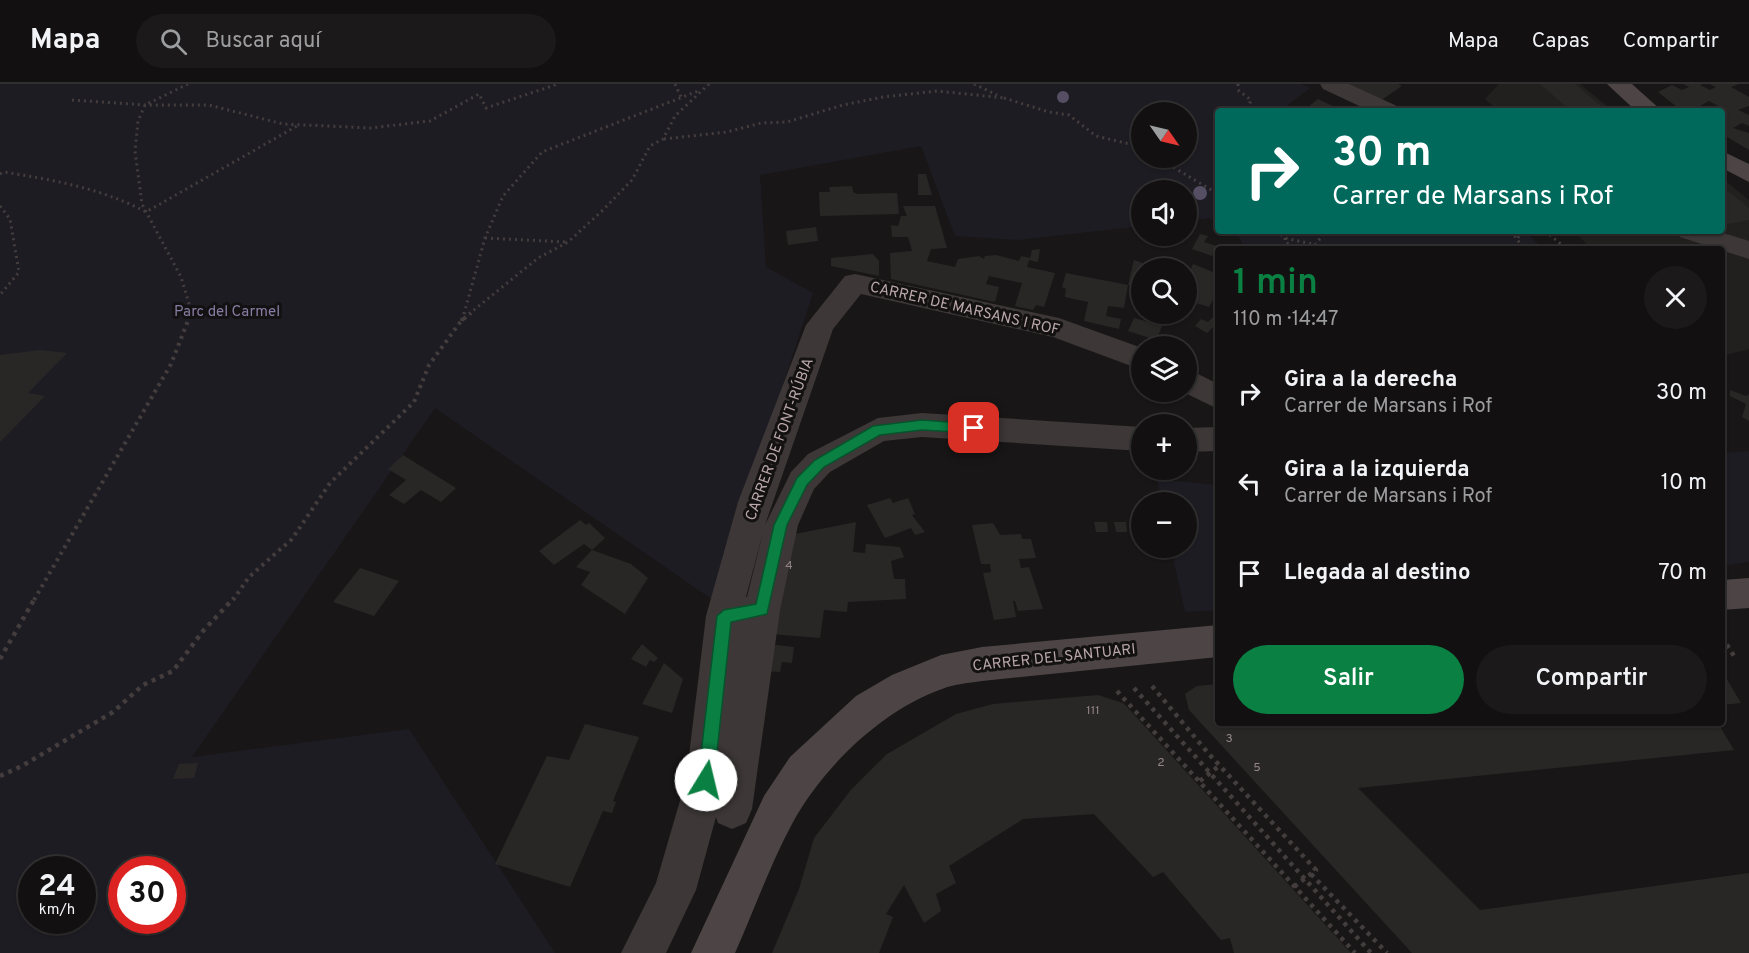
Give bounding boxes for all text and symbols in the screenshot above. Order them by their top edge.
search box [136,14,556,68]
text: Mapa [30,23,100,59]
icon: search [157,25,190,58]
text: Buscar aquí [205,28,321,55]
text: Mapa [1448,28,1499,55]
text: Capas [1532,28,1590,55]
text: Compartir [1623,28,1719,55]
north arrow [1131,102,1197,168]
map controls [1131,102,1197,558]
text: 30 m [1332,128,1431,181]
icon: right [1233,132,1311,210]
button: sound [1131,180,1197,246]
text: Carrer de Marsans i Rof [1332,180,1613,214]
button: search [1131,258,1197,324]
text: 1 min [1233,261,1318,307]
button: close [1644,266,1707,329]
street label: CARRER DE MARSANS I ROF [868,278,1061,341]
park label: Parc del Carmel [174,303,280,322]
text: 110 m · 14:47 [1233,307,1338,333]
button: layers [1131,336,1197,402]
street label: CARRER DE FONT-RÚBIA [740,355,819,524]
text: Gira a la derecha [1284,367,1457,394]
icon: right [1233,377,1266,410]
text: 30 m [1656,380,1707,407]
text: Carrer de Marsans i Rof [1284,394,1492,420]
pin [948,402,999,453]
icon: arrive [957,411,990,444]
button: + [1131,414,1197,480]
text: Gira a la izquierda [1284,457,1470,484]
icon: left [1233,467,1266,500]
text: 10 m [1661,470,1707,497]
text: Carrer de Marsans i Rof [1284,484,1492,510]
button: − [1131,492,1197,558]
icon: arrive [1233,557,1266,590]
house number: 4 [785,558,793,574]
text: Llegada al destino [1284,560,1470,587]
text: 70 m [1658,560,1707,587]
street label: CARRER DEL SANTUARI [972,640,1137,677]
button: Salir [1233,645,1464,714]
button: Compartir [1476,645,1707,714]
house number: 111 [1086,703,1100,719]
house number: 3 [1225,731,1233,747]
position arrow [674,748,738,812]
house number: 2 [1157,755,1165,771]
house number: 5 [1253,760,1261,776]
speed limit sign: 30 [108,856,186,934]
text: 24 [38,869,76,906]
text: km/h [39,901,75,920]

